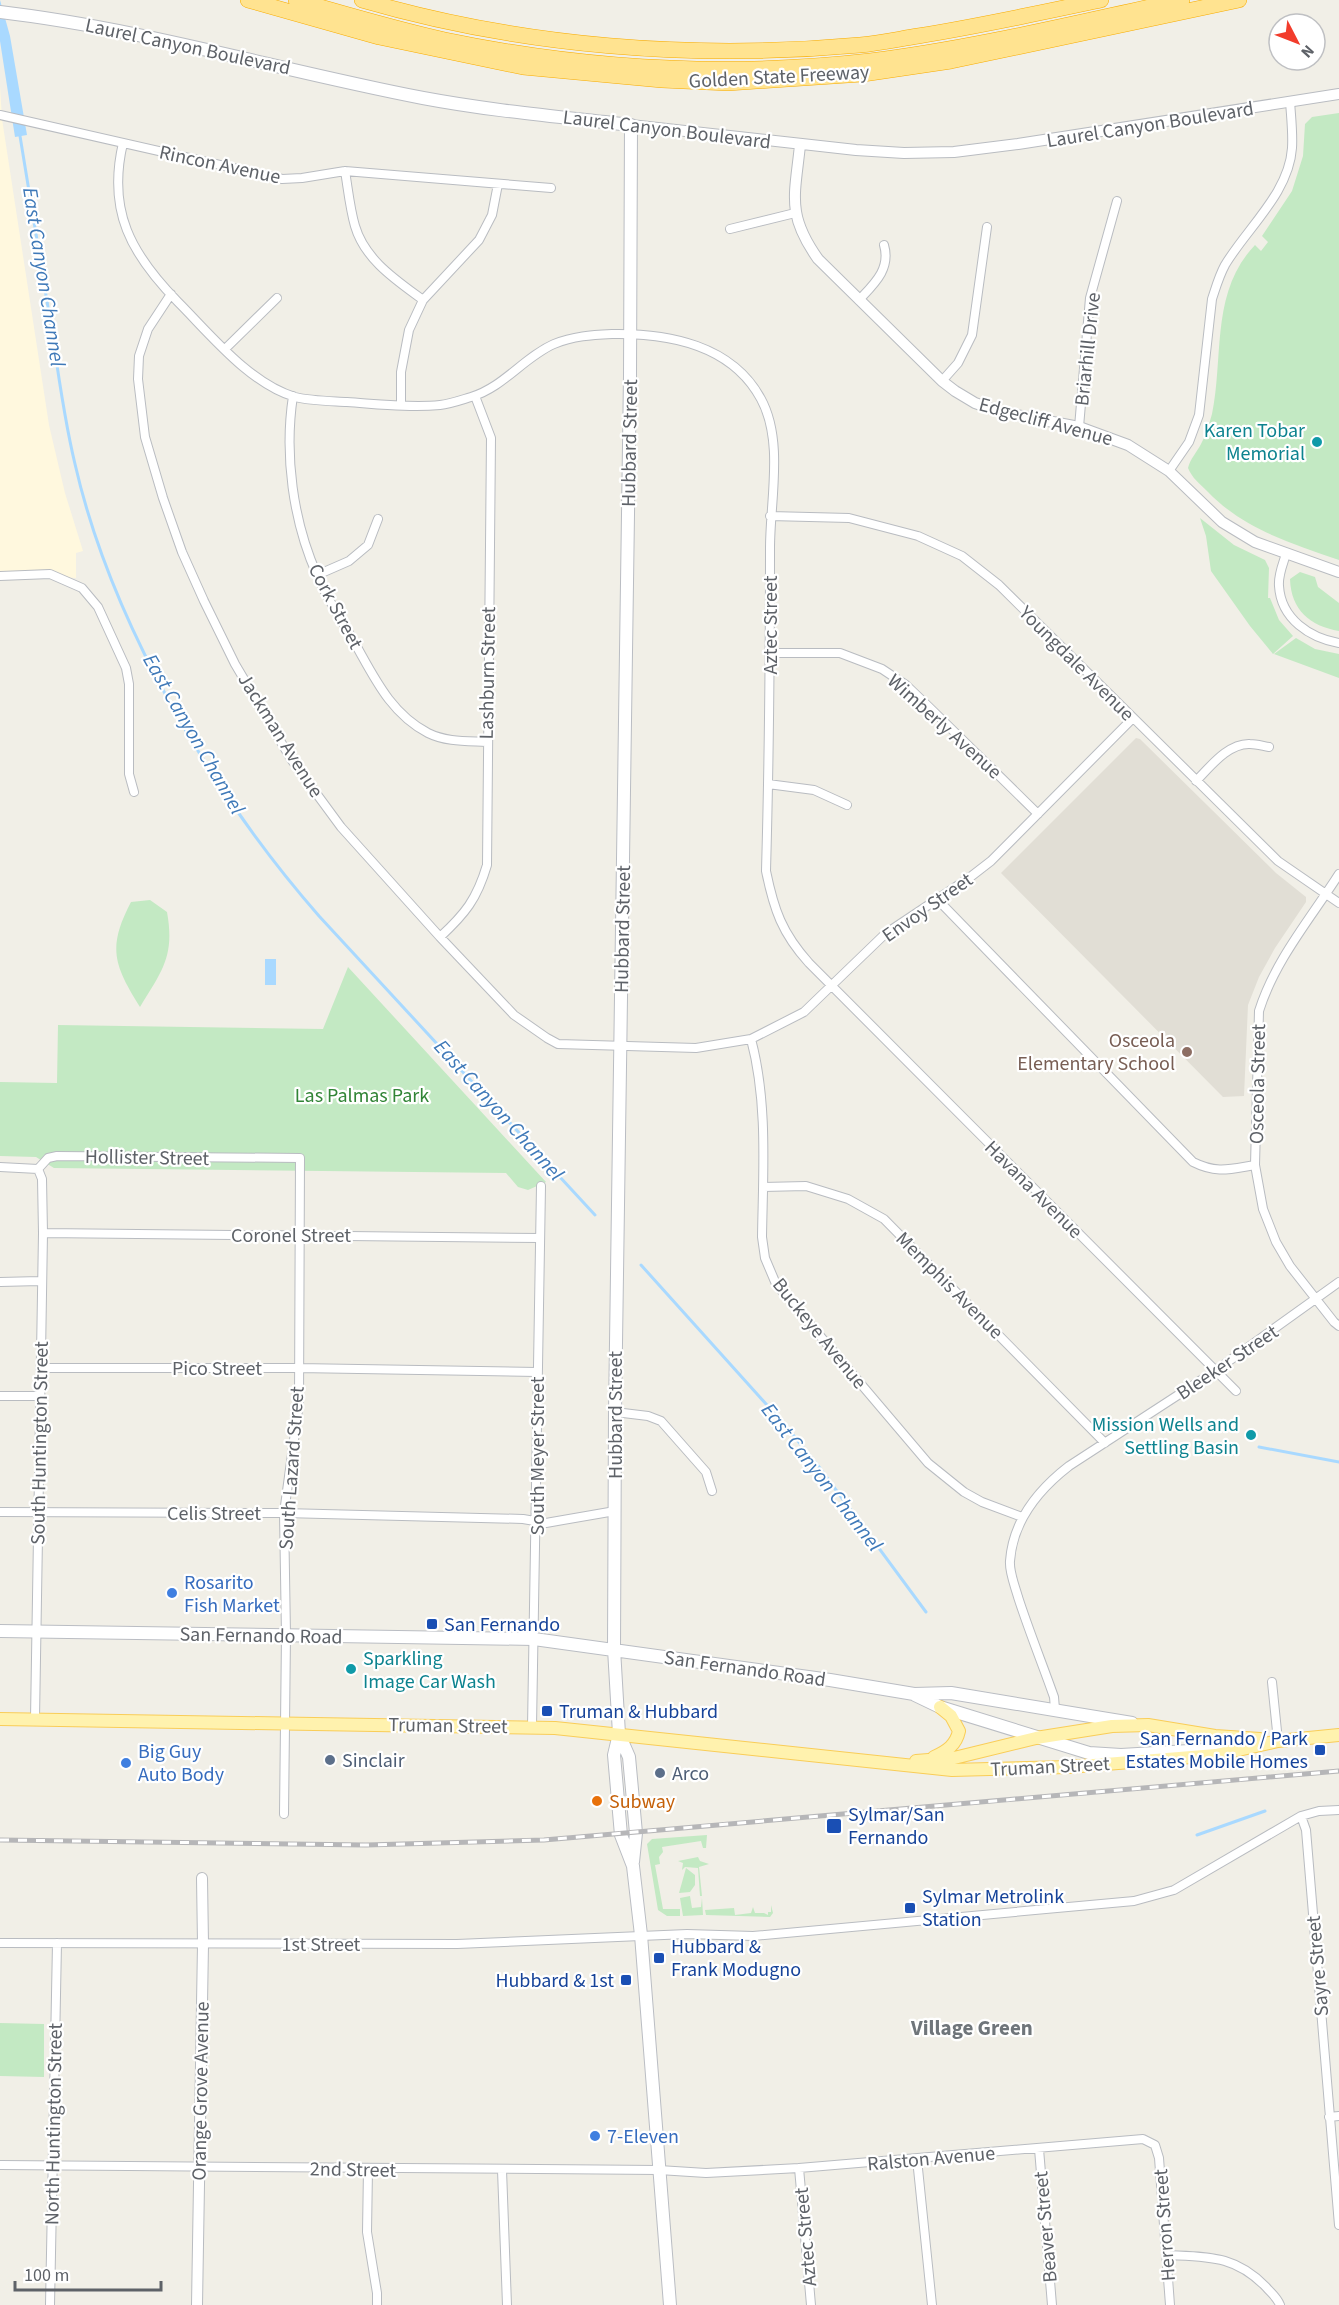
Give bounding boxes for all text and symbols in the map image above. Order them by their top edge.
street label: Laurel Canyon Boulevard [82,12,293,82]
north arrow [1267,12,1327,72]
text: N [1296,40,1319,63]
street label: Golden State Freeway [688,58,871,96]
street label: Laurel Canyon Boulevard [1045,95,1256,155]
street label: Laurel Canyon Boulevard [561,103,772,157]
street label: Rincon Avenue [157,138,283,192]
water label: East Canyon Channel [15,185,73,370]
street label: Briarhill Drive [1068,291,1108,407]
street label: Hubbard Street [615,379,645,507]
street label: Edgecliff Avenue [976,391,1116,453]
place label: Karen Tobar Memorial [1204,417,1305,468]
marker: Karen Tobar Memorial [1310,435,1324,449]
street label: Cork Street [301,559,369,654]
street label: Aztec Street [757,575,785,675]
street label: Youngdale Avenue [1012,599,1140,728]
street label: Lashburn Street [473,606,503,740]
water label: East Canyon Channel [136,648,253,821]
street label: Jackman Avenue [231,668,330,803]
street label: Wimberly Avenue [881,668,1008,786]
street label: Hubbard Street [608,865,638,993]
street label: Envoy Street [877,866,979,949]
street label: Osceola Street [1243,1023,1273,1144]
place label: Osceola Elementary School [1017,1027,1175,1078]
water label: East Canyon Channel [427,1033,571,1188]
marker: Osceola Elementary School [1180,1045,1194,1059]
park label: Las Palmas Park [295,1082,429,1110]
street label: Havana Avenue [978,1134,1089,1245]
street label: Hollister Street [85,1143,210,1173]
street label: Coronel Street [231,1222,351,1250]
street label: Memphis Avenue [889,1226,1009,1346]
street label: Buckeye Avenue [765,1272,873,1395]
street label: Bleeker Street [1171,1318,1284,1407]
street label: South Huntington Street [24,1341,56,1545]
street label: Hubbard Street [602,1351,630,1479]
street label: Pico Street [172,1355,262,1383]
street label: South Meyer Street [524,1376,552,1535]
street label: South Lazard Street [272,1385,312,1551]
water label: East Canyon Channel [754,1396,890,1558]
place label: Mission Wells and Settling Basin [1092,1411,1239,1462]
marker: Mission Wells and Settling Basin [1244,1428,1258,1442]
street label: Celis Street [167,1500,261,1528]
place label: Rosarito Fish Market [184,1569,280,1620]
marker: Rosarito Fish Market [165,1586,179,1600]
place label: San Fernando [444,1611,560,1639]
marker: San Fernando [425,1617,439,1631]
street label: San Fernando Road [179,1621,343,1651]
street label: San Fernando Road [662,1644,828,1694]
place label: Sparkling Image Car Wash [363,1645,496,1696]
marker: Sparkling Image Car Wash [344,1662,358,1676]
place label: Truman & Hubbard [559,1698,718,1726]
marker: Truman & Hubbard [540,1704,554,1718]
street label: Truman Street [388,1711,508,1741]
place label: San Fernando / Park Estates Mobile Homes [1125,1725,1308,1776]
place label: Big Guy Auto Body [138,1738,225,1789]
marker: San Fernando / Park Estates Mobile Homes [1313,1743,1327,1757]
place label: Sinclair [342,1747,405,1775]
street label: Truman Street [990,1750,1111,1784]
marker: Sinclair [323,1753,337,1767]
marker: Big Guy Auto Body [119,1756,133,1770]
place label: Arco [672,1760,709,1788]
marker: Arco [653,1766,667,1780]
place label: Subway [609,1788,676,1816]
marker: Subway [590,1794,604,1808]
place label: Sylmar/San Fernando [848,1801,945,1852]
marker: Sylmar/San Fernando [825,1817,843,1835]
place label: Sylmar Metrolink Station [922,1883,1064,1934]
marker: Sylmar Metrolink Station [903,1901,917,1915]
street label: Sayre Street [1300,1914,1336,2017]
street label: 1st Street [282,1931,361,1959]
place label: Hubbard & Frank Modugno [671,1933,801,1984]
marker: Hubbard & Frank Modugno [652,1951,666,1965]
place label: Hubbard & 1st [495,1967,614,1995]
marker: Hubbard & 1st [619,1973,633,1987]
street label: Orange Grove Avenue [185,2001,217,2181]
district label: Village Green [910,2013,1033,2043]
street label: North Huntington Street [38,2022,70,2225]
place label: 7-Eleven [607,2123,679,2151]
marker: 7-Eleven [588,2129,602,2143]
street label: Ralston Avenue [866,2139,996,2179]
street label: 2nd Street [310,2155,396,2185]
street label: Herron Street [1147,2168,1183,2282]
street label: Beaver Street [1027,2170,1065,2284]
street label: Aztec Street [788,2186,824,2287]
scale bar [15,2254,160,2292]
text: 100 m [24,2263,69,2288]

